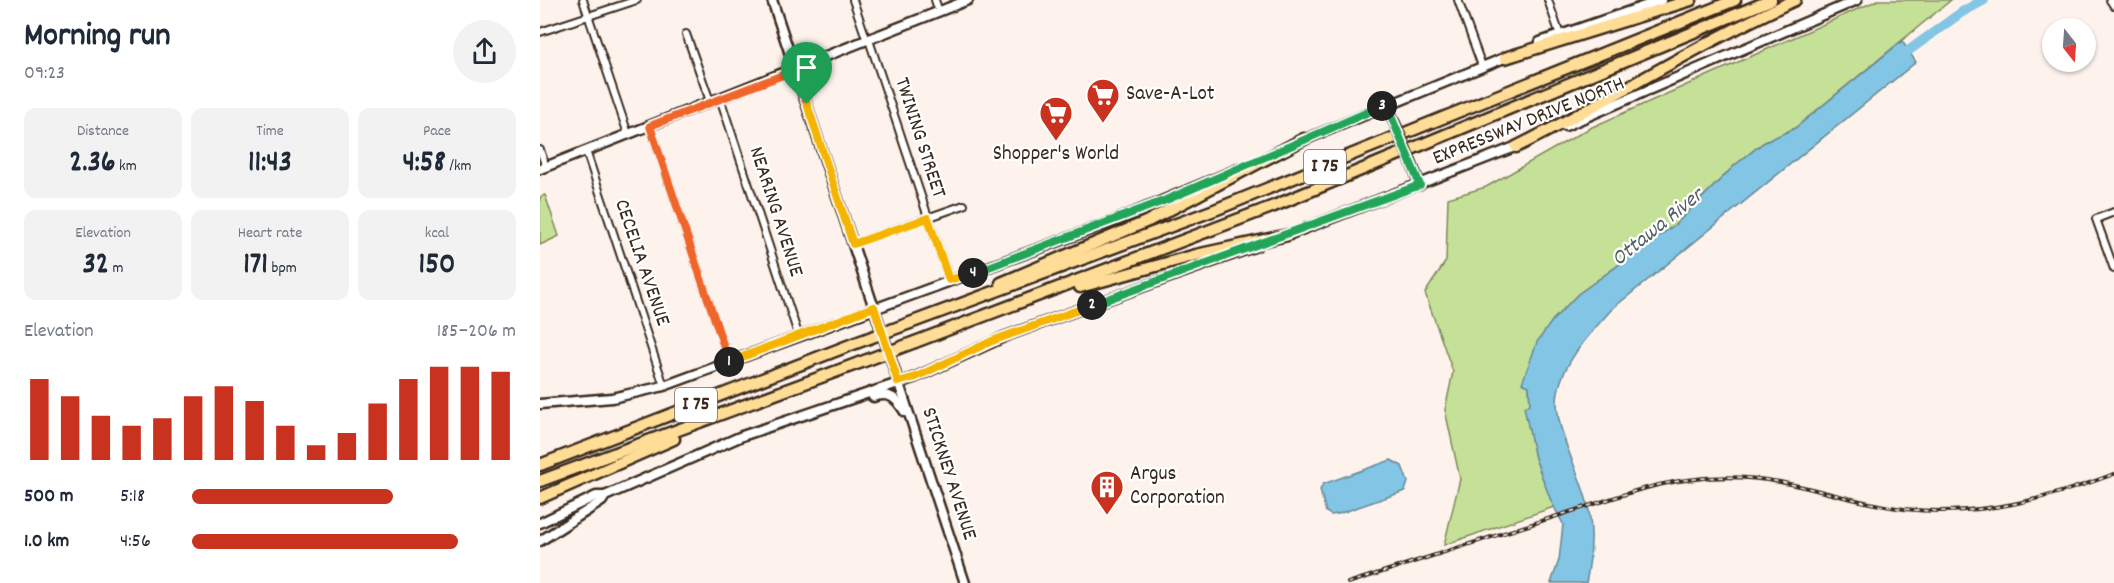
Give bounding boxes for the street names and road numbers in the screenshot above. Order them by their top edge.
street label: EXPRESSWAY DRIVE NORTH [1429,70,1629,174]
street label: TWINING STREET [885,74,953,203]
street label: NEARING AVENUE [740,143,810,281]
road number: I 75 [1304,150,1346,184]
street label: CECELIA AVENUE [605,196,677,331]
road number: I 75 [675,388,717,422]
street label: STICKNEY AVENUE [912,404,984,545]

